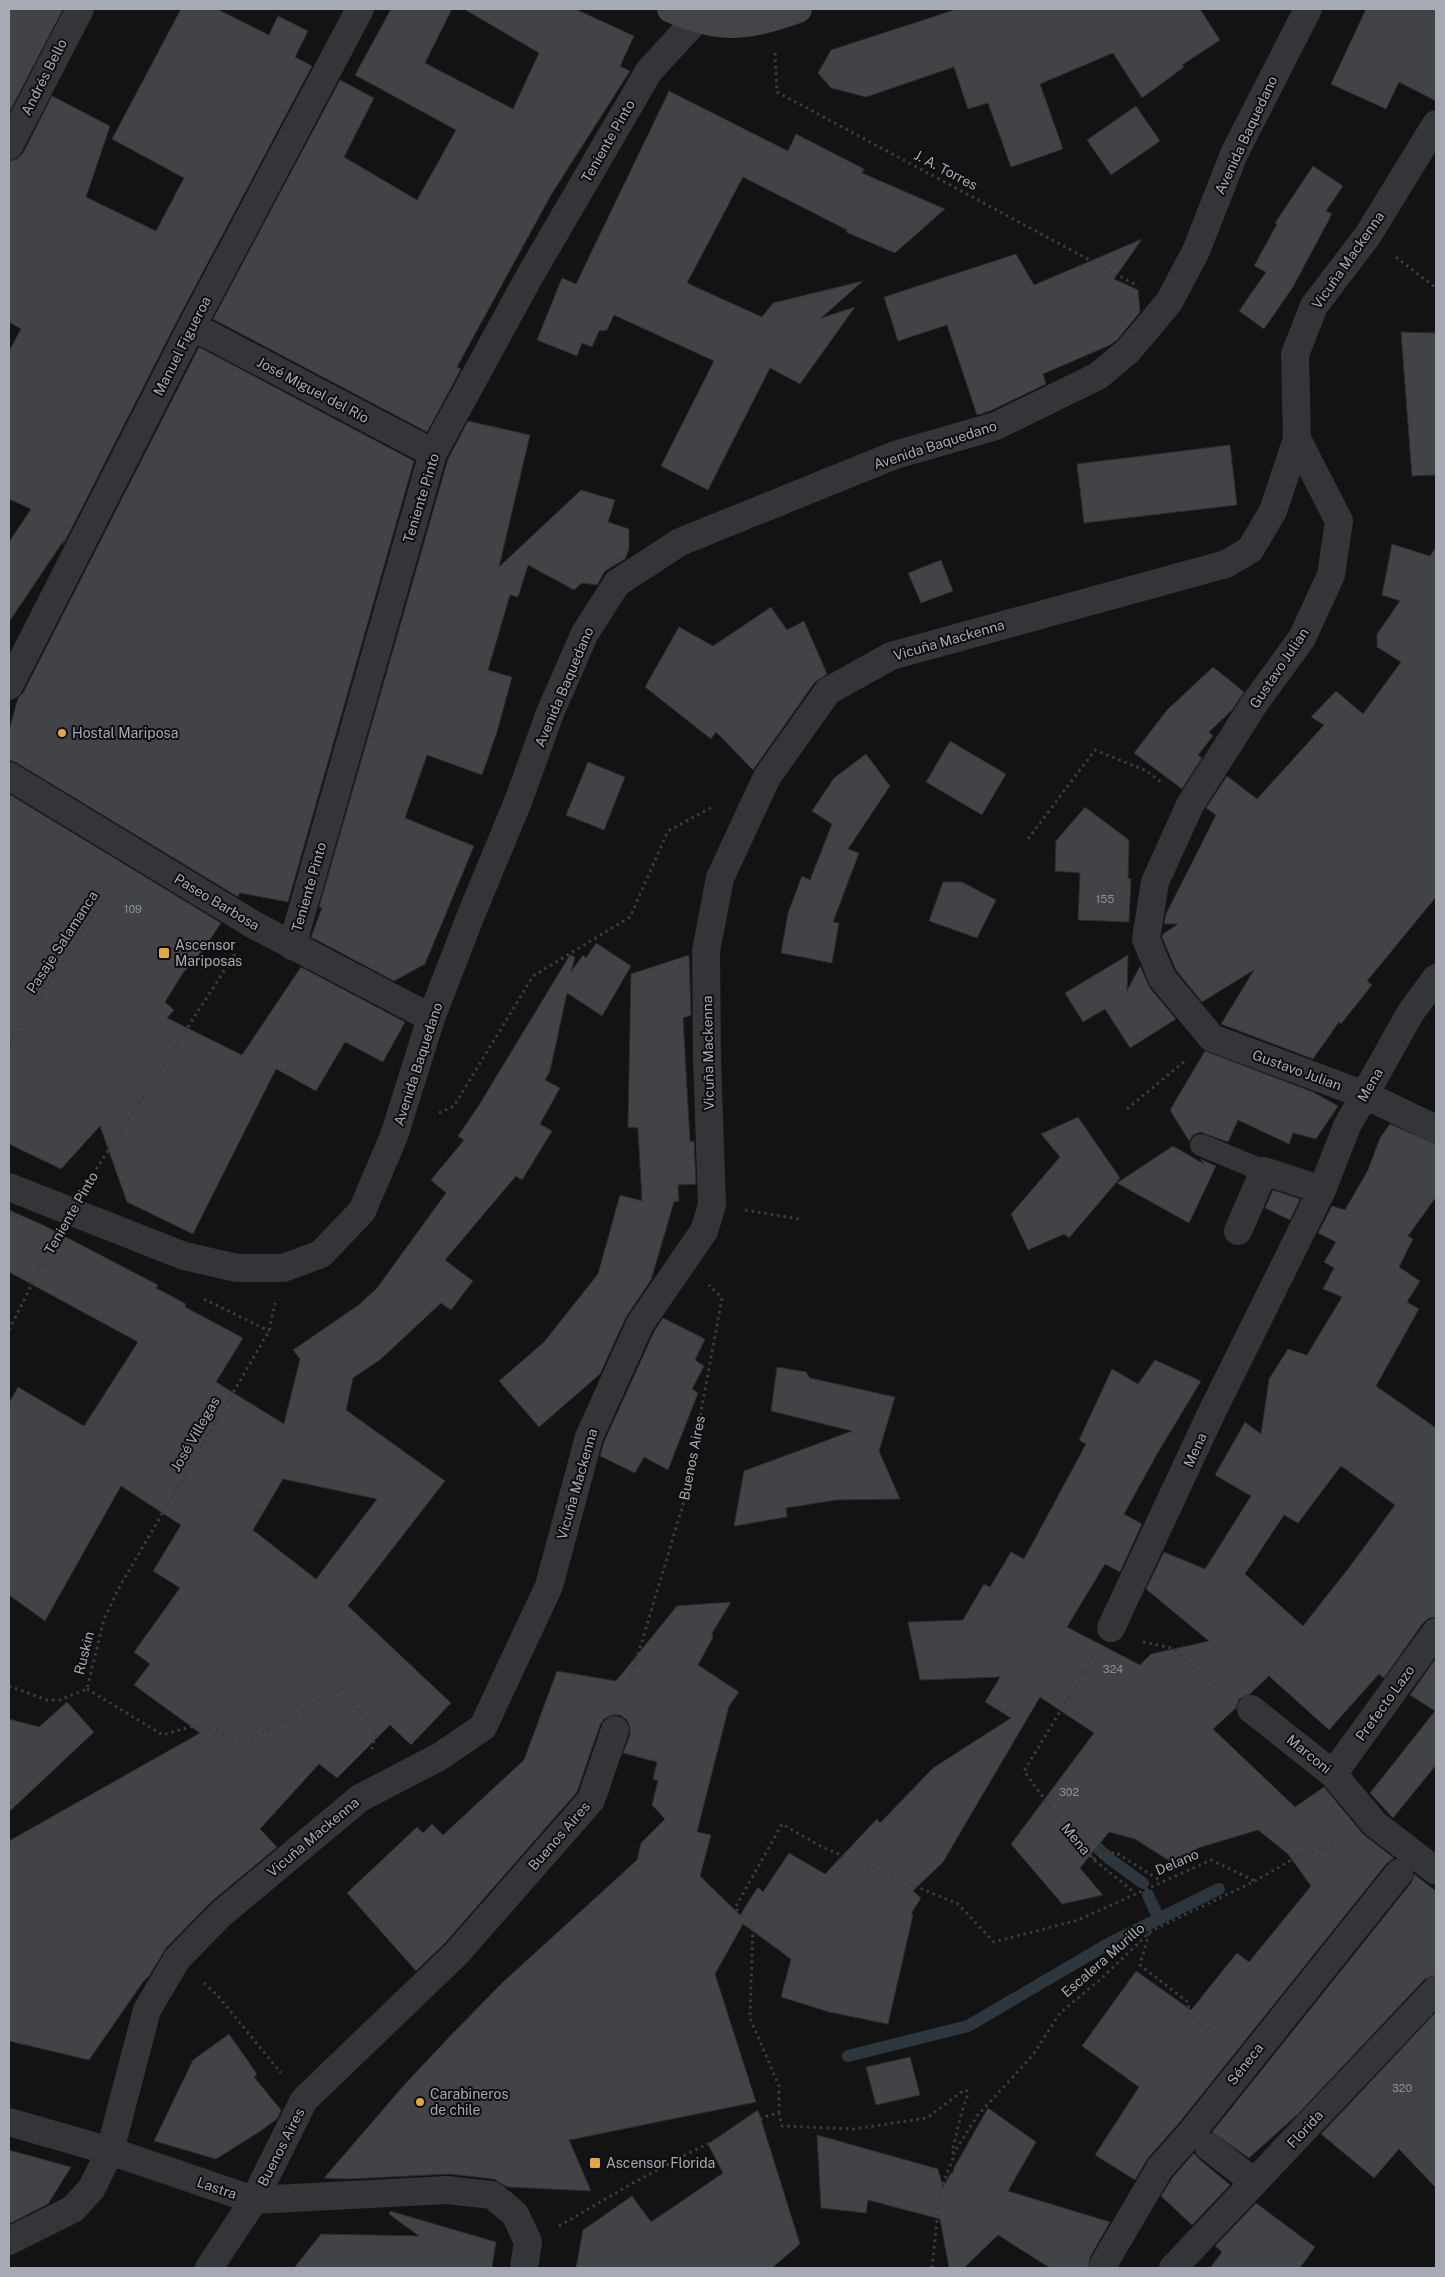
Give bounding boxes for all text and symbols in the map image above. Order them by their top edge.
street label: Andrés Bello [18,36,70,118]
street label: Avenida Baquedano [1212,73,1280,197]
street label: Teniente Pinto [578,97,638,185]
street label: J. A. Torres [912,147,980,193]
street label: Vicuña Mackenna [1309,208,1387,312]
street label: Manuel Figueroa [150,294,214,398]
street label: José Miguel del Río [254,354,372,426]
street label: Avenida Baquedano [871,417,999,472]
street label: Teniente Pinto [400,451,442,545]
street label: Vicuña Mackenna [892,616,1006,664]
street label: Avenida Baquedano [532,625,597,749]
street label: Gustavo Julian [1246,625,1312,711]
place label: Hostal Mariposa [72,725,178,741]
marker: Hostal Mariposa [56,727,68,739]
street label: Teniente Pinto [289,840,329,934]
street label: Paseo Barbosa [172,870,262,934]
street label: Pasaje Salamanca [23,888,101,996]
house number: 155 [1096,893,1114,905]
house number: 109 [124,903,142,915]
place label: Ascensor Mariposas [175,937,242,969]
marker: Ascensor Mariposas [157,946,171,960]
street label: Vicuña Mackenna [699,995,717,1111]
street label: Avenida Baquedano [391,1000,446,1128]
street label: Gustavo Julian [1250,1046,1344,1094]
street label: Mena [1354,1065,1386,1105]
street label: Teniente Pinto [41,1169,101,1257]
street label: José Villegas [167,1394,223,1474]
street label: Buenos Aires [676,1414,708,1502]
street label: Vicuña Mackenna [553,1427,601,1541]
street label: Mena [1180,1430,1210,1470]
street label: Ruskin [71,1630,97,1676]
street label: Prefecto Lazo [1352,1662,1418,1744]
house number: 324 [1103,1663,1123,1675]
street label: Marconi [1284,1731,1334,1777]
house number: 302 [1059,1786,1080,1798]
street label: Vicuña Mackenna [264,1794,362,1880]
street label: Buenos Aires [525,1798,593,1874]
street label: Mena [1058,1820,1094,1858]
street label: Delano [1153,1846,1201,1878]
street label: Escalera Murillo [1058,1920,1148,2000]
street label: Séneca [1224,2040,1266,2088]
house number: 320 [1392,2082,1412,2094]
place label: Carabineros de chile [430,2086,508,2118]
marker: Carabineros de chile [414,2096,426,2108]
street label: Buenos Aires [254,2105,308,2189]
street label: Florida [1284,2107,1326,2151]
place label: Ascensor Florida [606,2155,715,2171]
marker: Ascensor Florida [588,2156,602,2170]
street label: Lastra [195,2174,239,2202]

